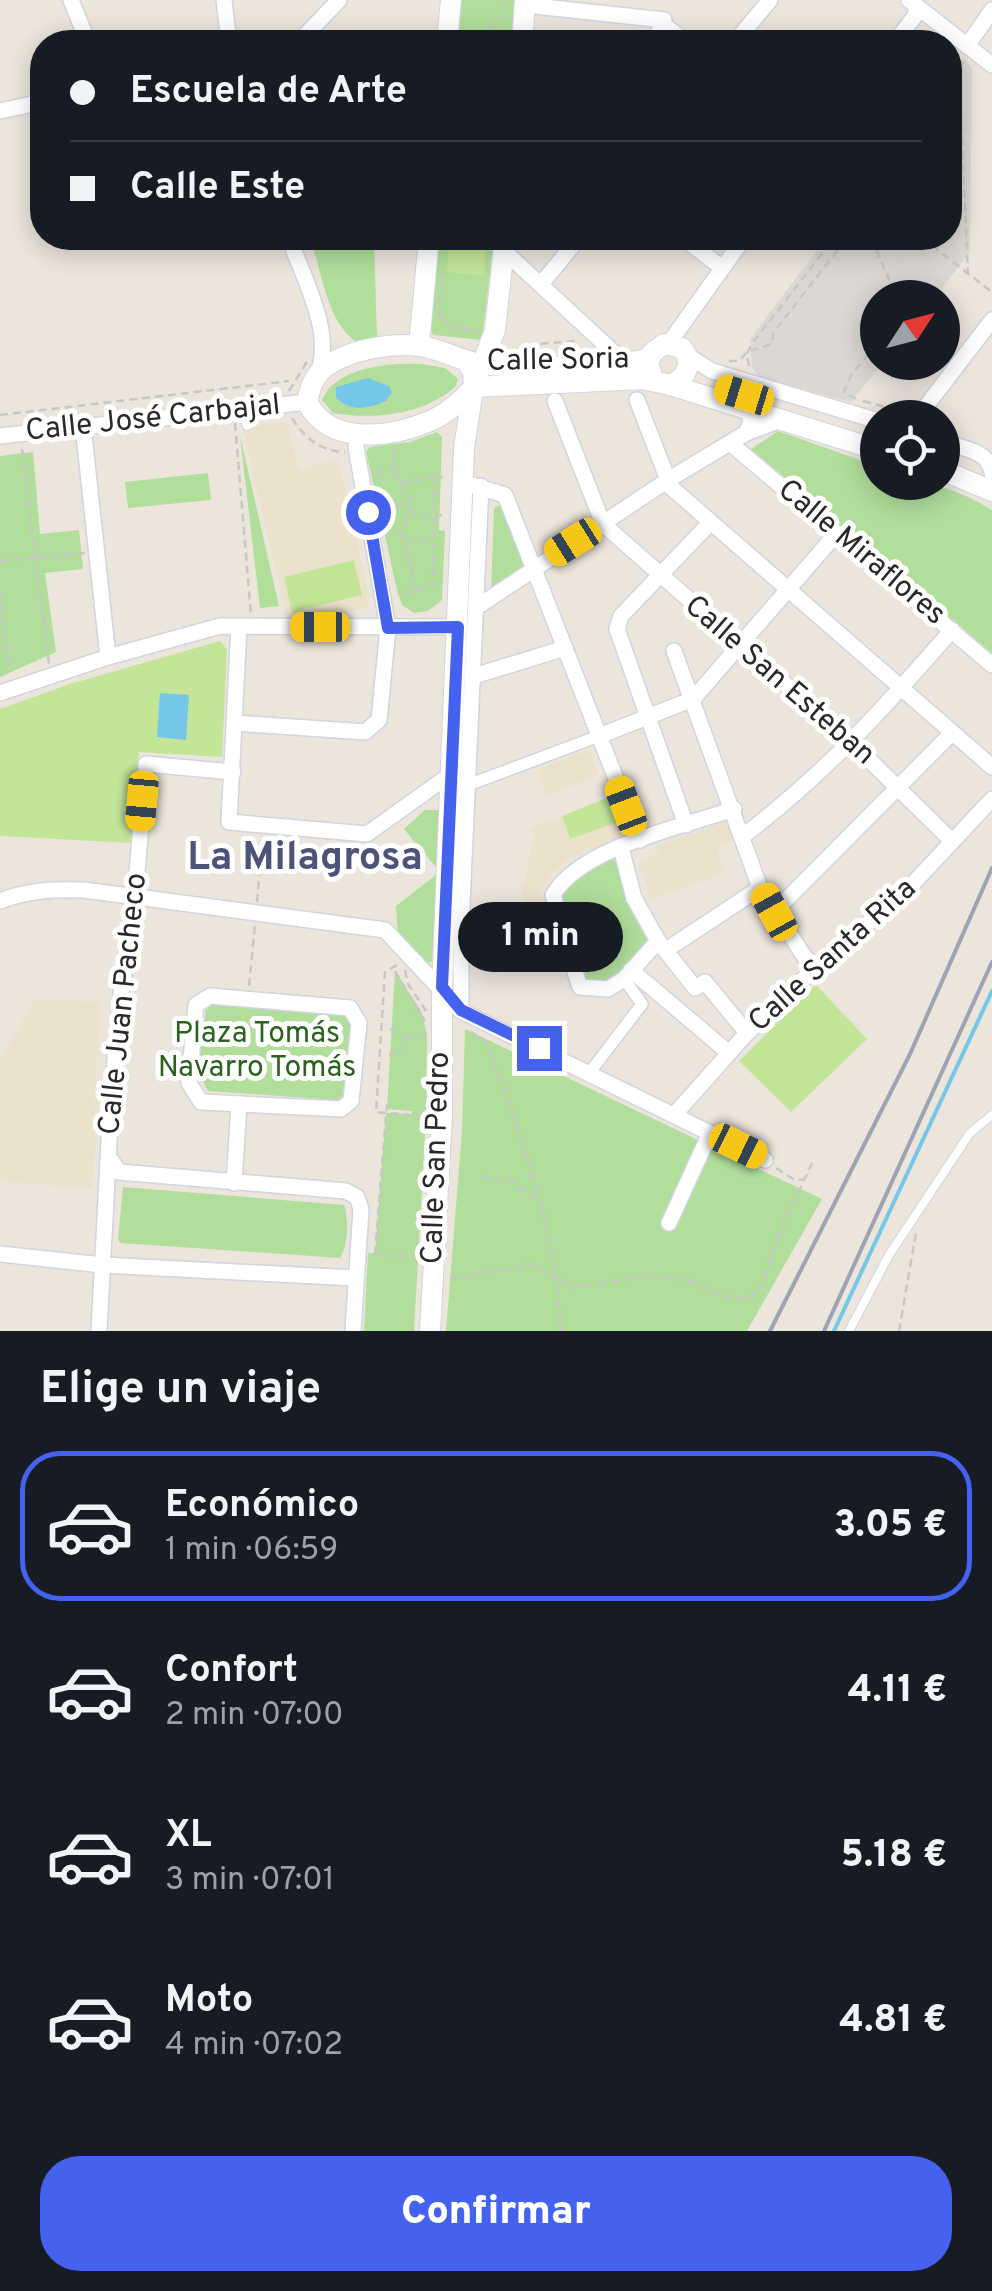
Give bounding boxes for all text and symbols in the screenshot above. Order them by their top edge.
text: Escuela de Arte [130,68,407,117]
text: Calle Este [130,164,305,213]
north arrow [860,280,960,380]
map controls [860,280,960,500]
street label: Calle Soria [486,341,630,381]
car [711,372,777,418]
street label: Calle José Carbajal [24,387,282,451]
button: locate [860,400,960,500]
street label: Calle Miraflores [769,472,953,634]
route start [346,490,391,535]
car [540,513,606,571]
street label: Calle San Esteban [676,588,882,774]
car [290,612,350,642]
car [124,770,160,832]
car [601,773,651,839]
district label: La Milagrosa [187,834,423,884]
street label: Calle Juan Pacheco [92,871,156,1137]
street label: Calle Santa Rita [741,871,925,1041]
car [746,878,802,946]
callout: 1 min [456,903,622,973]
text: 1 min [501,917,580,957]
park label: Plaza Tomás Navarro Tomás [158,1016,356,1087]
route end [517,1026,562,1071]
street label: Calle San Pedro [415,1051,459,1265]
car [704,1119,772,1173]
text: Elige un viaje [40,1362,321,1419]
icon: car [45,1481,135,1571]
text: Económico [165,1482,359,1531]
text: 3.05 € [834,1502,947,1551]
text: 1 min · 06:59 [165,1531,338,1571]
icon: car [45,1646,135,1736]
text: Confort [165,1647,298,1696]
text: 4.11 € [848,1667,947,1716]
text: 2 min · 07:00 [165,1696,343,1736]
icon: car [45,1811,135,1901]
text: XL [165,1812,212,1861]
text: 5.18 € [841,1832,947,1881]
text: 3 min · 07:01 [165,1861,335,1901]
icon: car [45,1976,135,2066]
text: Moto [165,1977,253,2026]
text: 4.81 € [839,1997,947,2046]
text: 4 min · 07:02 [165,2026,343,2066]
button: Confirmar [40,2156,952,2271]

